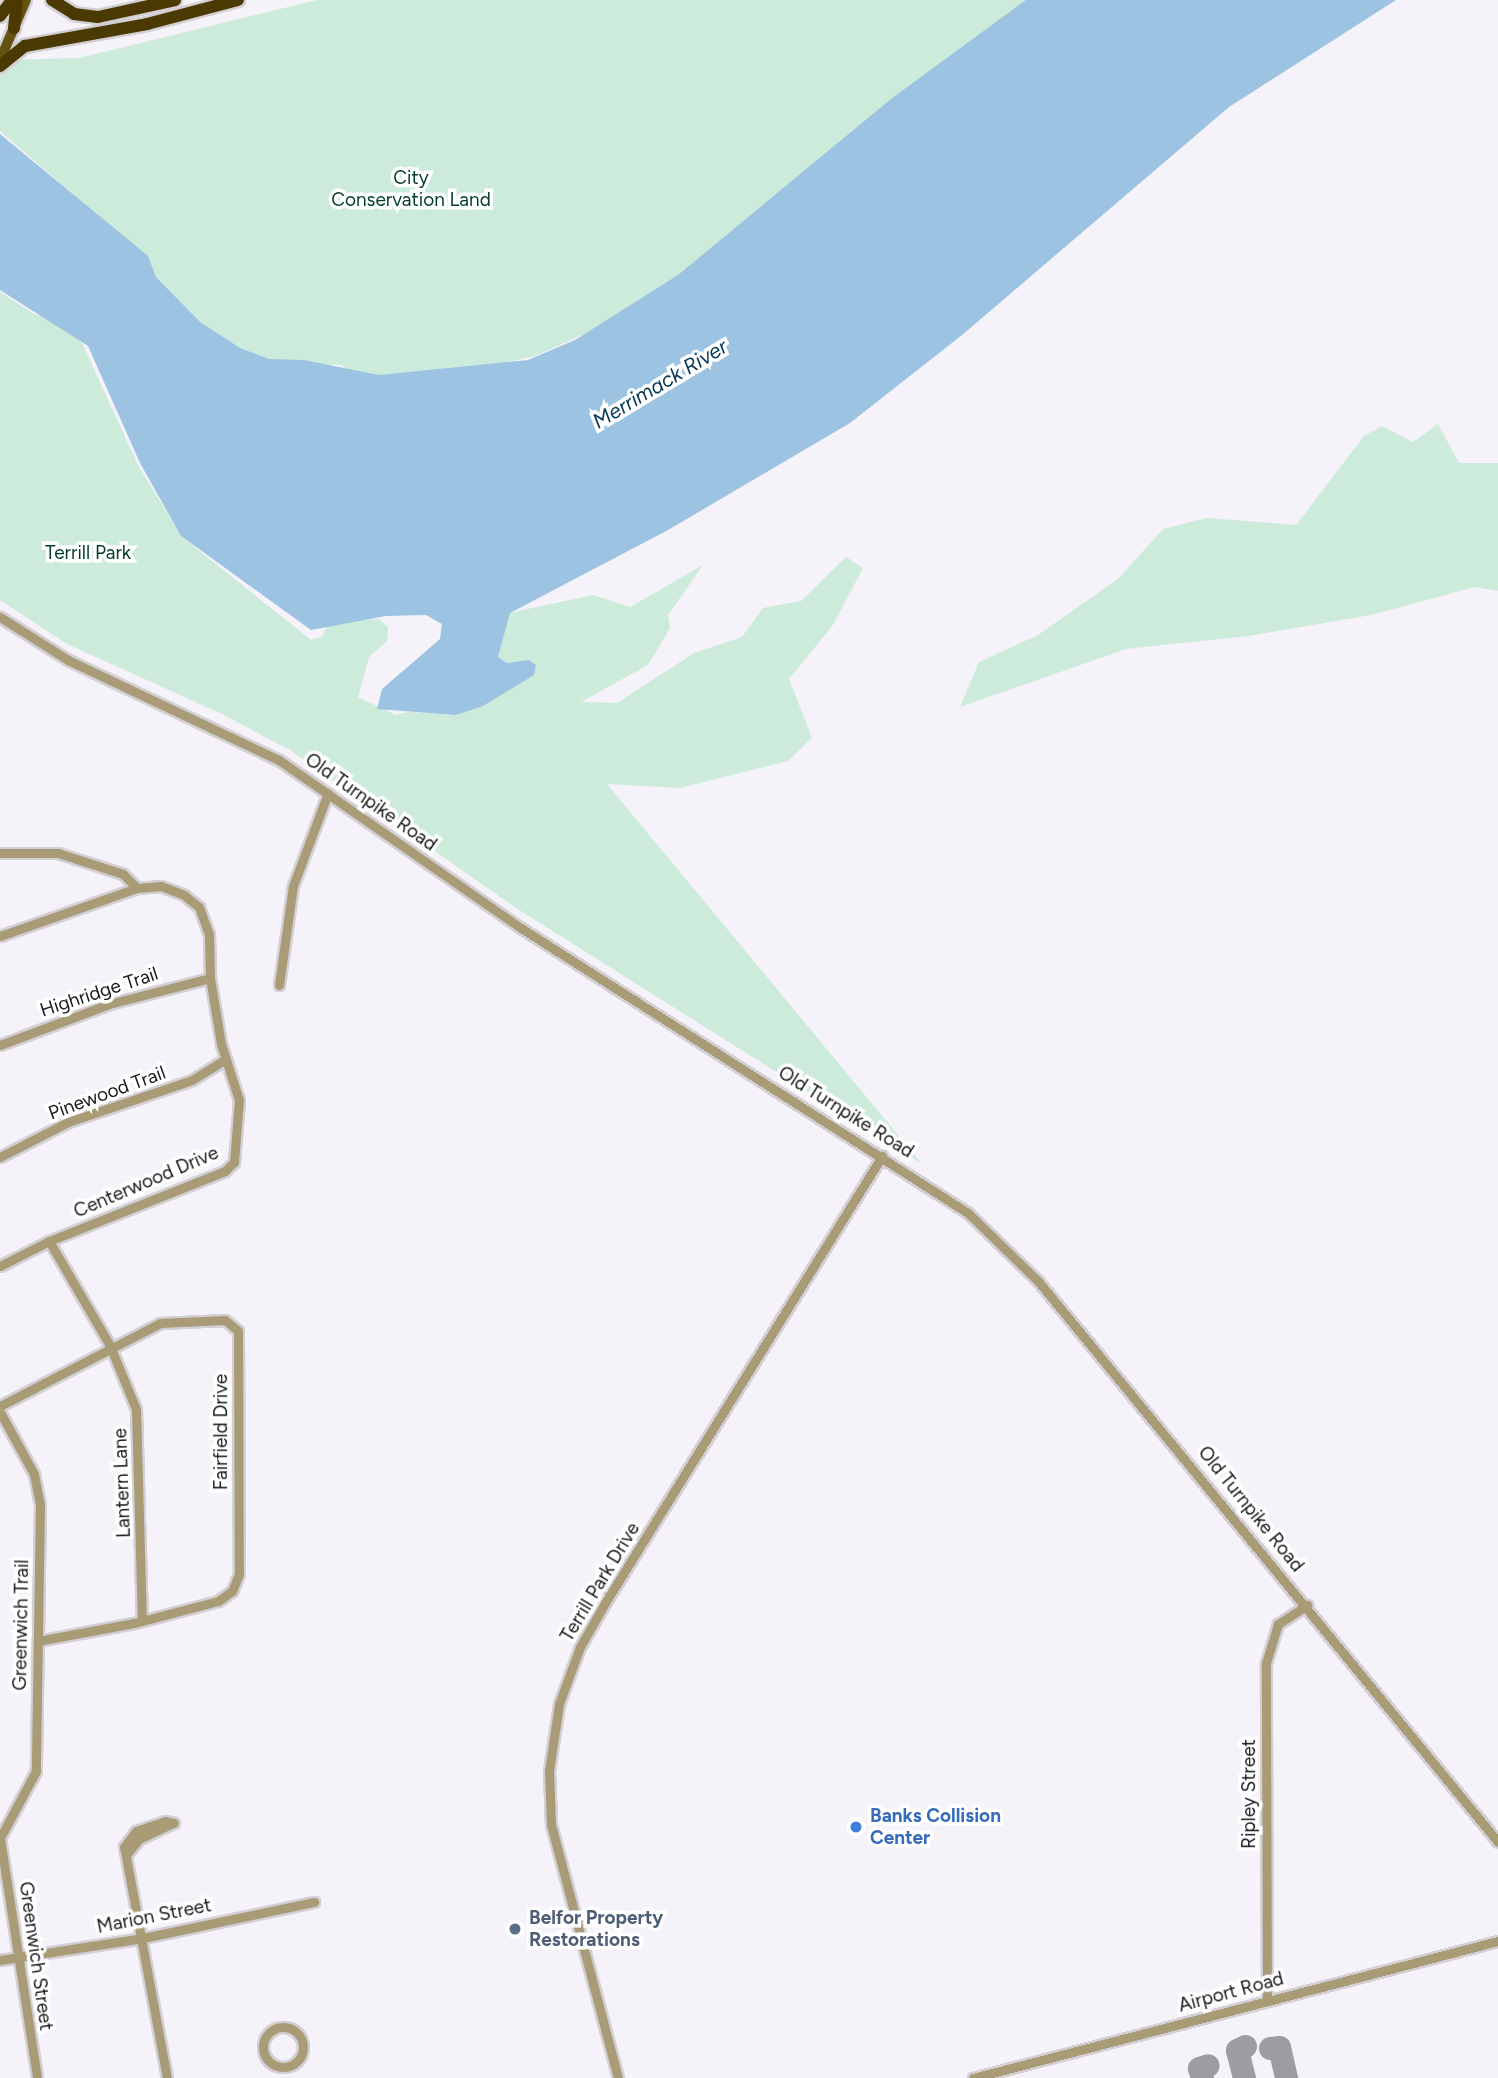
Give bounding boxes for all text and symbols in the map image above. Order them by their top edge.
park label: City Conservation Land [331,167,491,211]
water label: Merrimack River [588,334,732,434]
park label: Terrill Park [45,542,131,564]
street label: Old Turnpike Road [301,748,441,856]
street label: Highridge Trail [37,962,161,1022]
street label: Pinewood Trail [45,1061,169,1125]
street label: Old Turnpike Road [774,1061,918,1163]
street label: Centerwood Drive [70,1141,222,1223]
street label: Fairfield Drive [210,1374,232,1490]
street label: Lantern Lane [109,1428,135,1538]
street label: Old Turnpike Road [1193,1441,1309,1577]
street label: Terrill Park Drive [556,1518,644,1646]
street label: Greenwich Trail [8,1559,34,1691]
street label: Ripley Street [1238,1739,1260,1849]
place label: Banks Collision Center [870,1805,1001,1849]
marker: Banks Collision Center [848,1819,864,1835]
street label: Greenwich Street [14,1880,58,2032]
street label: Marion Street [95,1894,213,1938]
place label: Belfor Property Restorations [529,1907,663,1951]
marker: Belfor Property Restorations [507,1921,523,1937]
street label: Airport Road [1176,1967,1286,2017]

